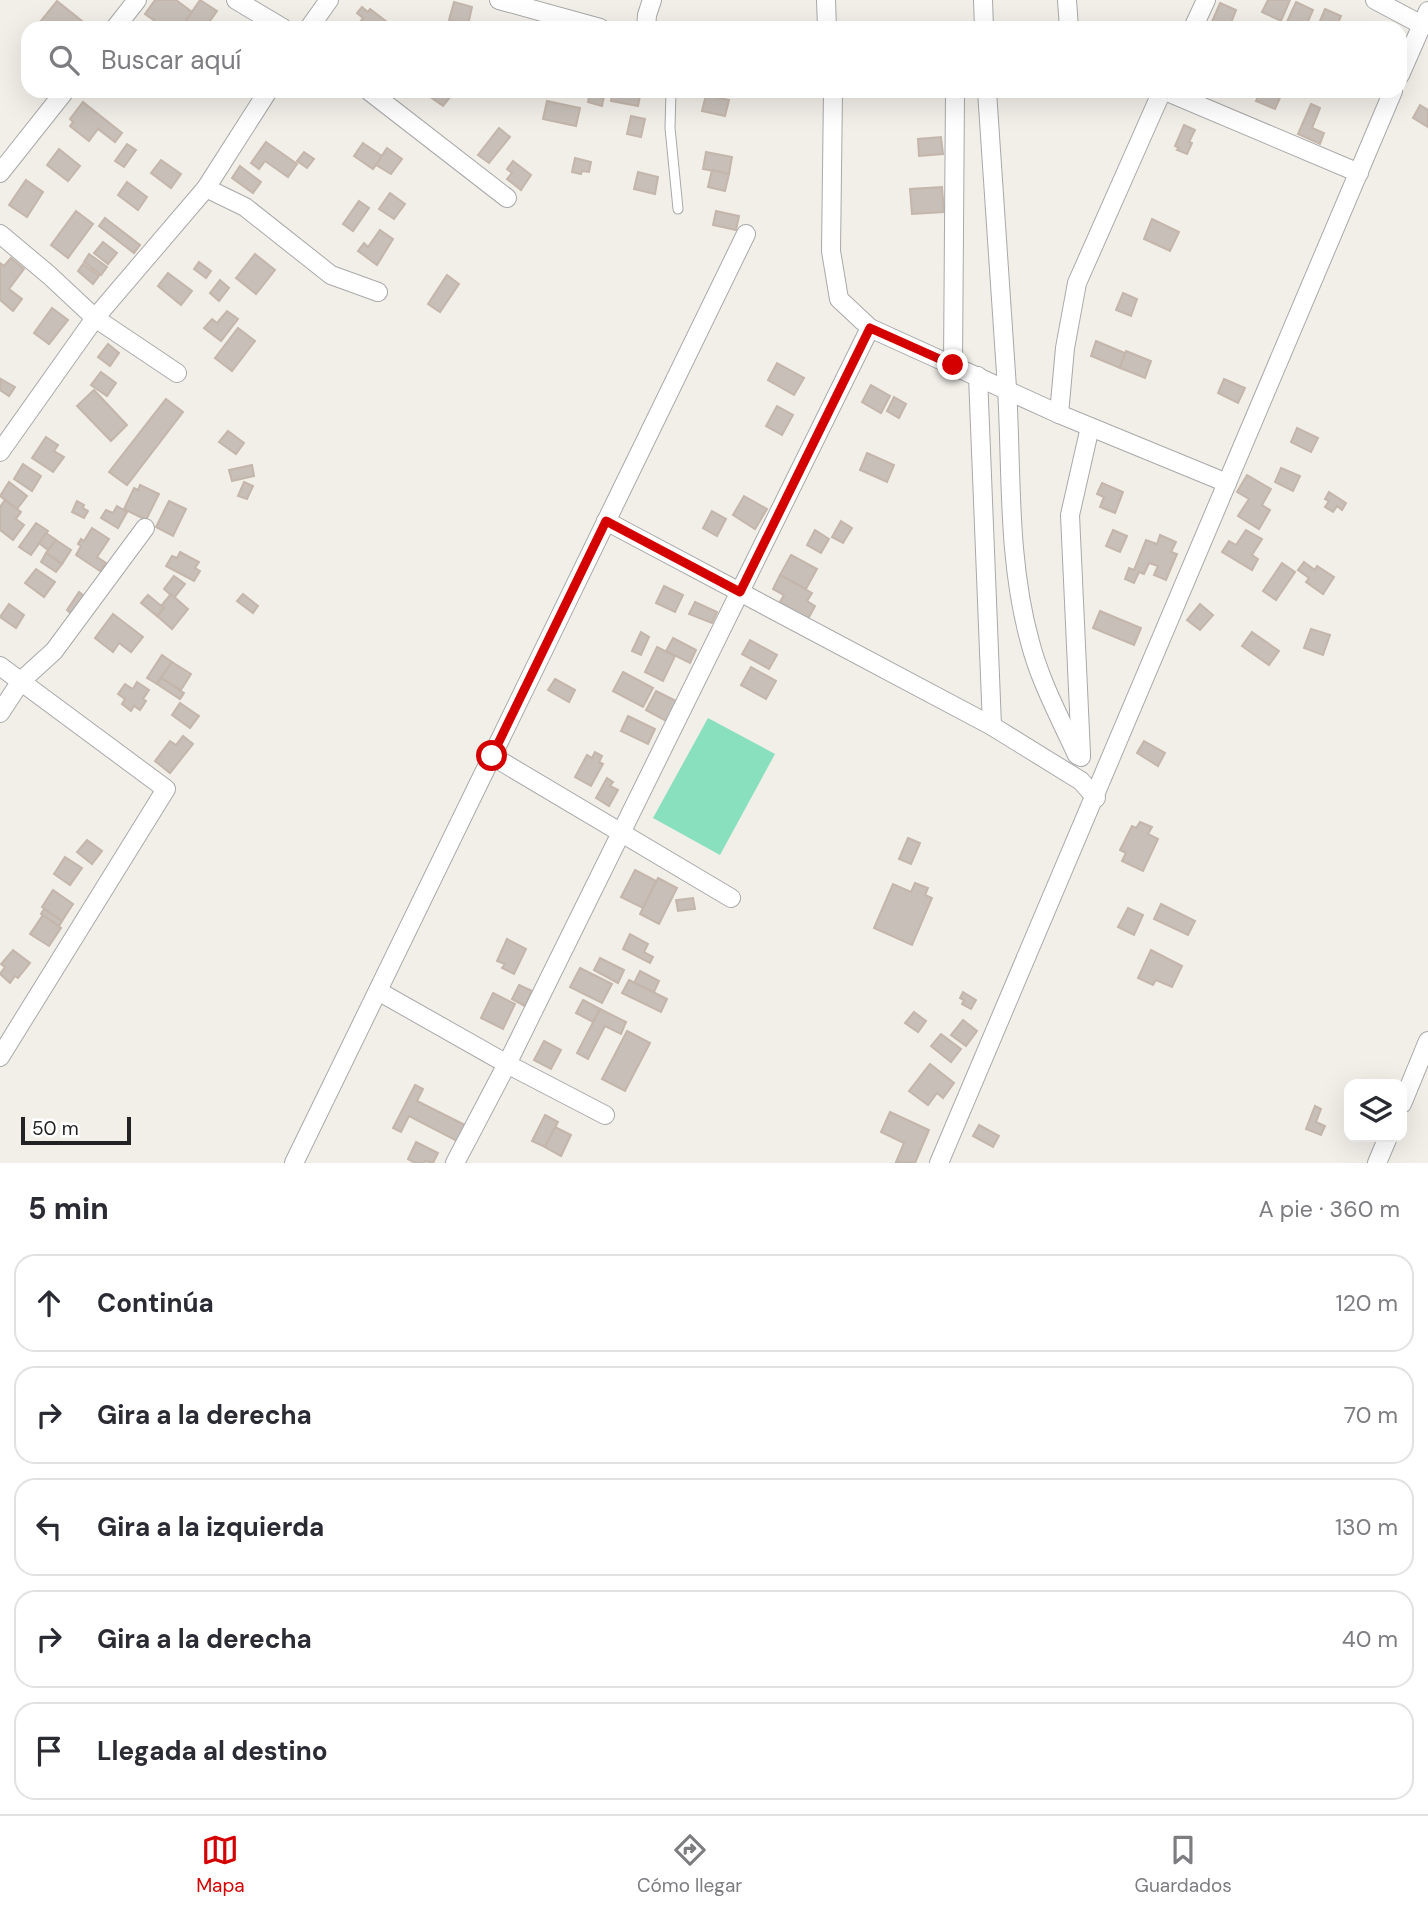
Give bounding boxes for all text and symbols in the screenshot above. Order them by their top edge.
search box [21,21,1407,98]
icon: search [45,41,83,79]
text: Buscar aquí [101,43,241,77]
route end [937,349,968,380]
route start [476,740,507,771]
map controls [1344,1079,1407,1142]
button: layers [1344,1079,1407,1142]
scale bar [21,1114,131,1146]
text: 50 m [32,1116,79,1141]
text: 5 min [28,1189,109,1228]
text: A pie · 360 m [1258,1194,1400,1224]
icon: ahead [30,1284,68,1322]
text: Continúa [97,1286,214,1320]
text: 120 m [1335,1288,1398,1318]
icon: right [30,1396,68,1434]
text: Gira a la derecha [97,1398,312,1432]
text: 70 m [1344,1400,1398,1430]
icon: left [30,1508,68,1546]
text: Gira a la izquierda [97,1510,324,1544]
text: 130 m [1335,1512,1398,1542]
icon: right [30,1620,68,1658]
text: Gira a la derecha [97,1622,312,1656]
text: 40 m [1342,1624,1398,1654]
icon: arrive [30,1732,68,1770]
text: Llegada al destino [97,1734,328,1768]
tab: Mapa [196,1831,245,1898]
tab: Cómo llegar [637,1831,742,1898]
tab: Guardados [1135,1831,1232,1898]

